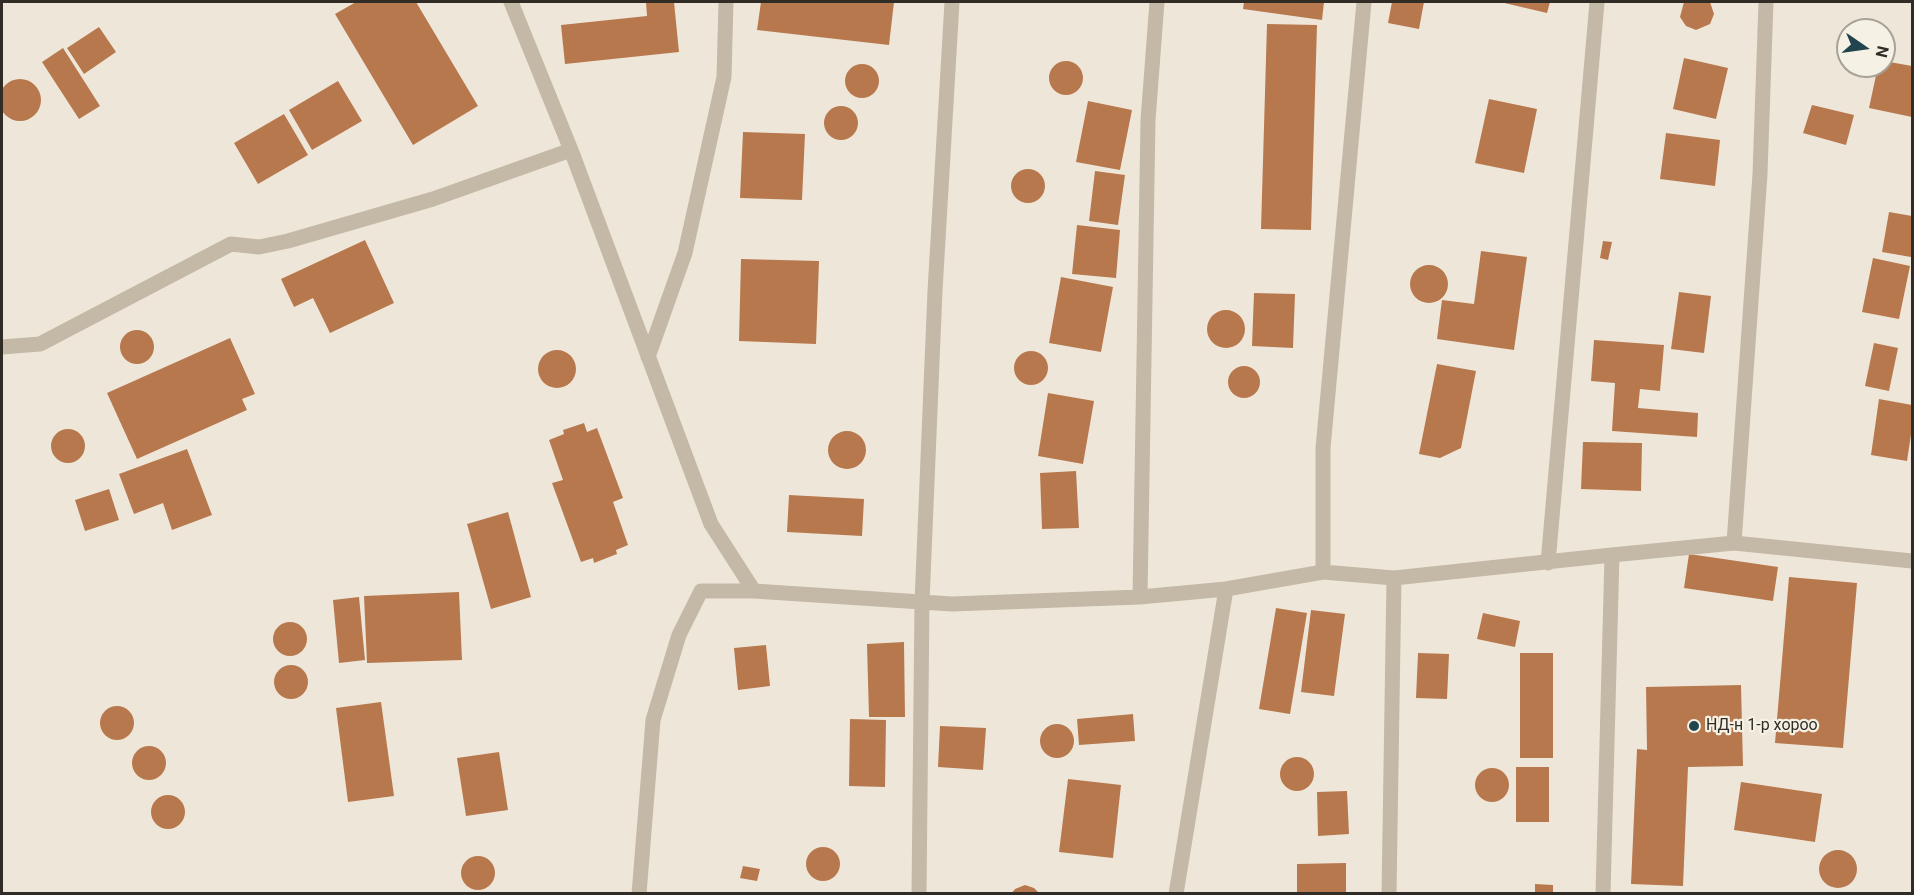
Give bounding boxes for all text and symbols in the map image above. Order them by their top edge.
north arrow [1836,18,1896,78]
text: N [1872,44,1893,59]
place label: НД-н 1-р хороо [1706,716,1818,736]
marker: НД-н 1-р хороо [1687,719,1701,733]

